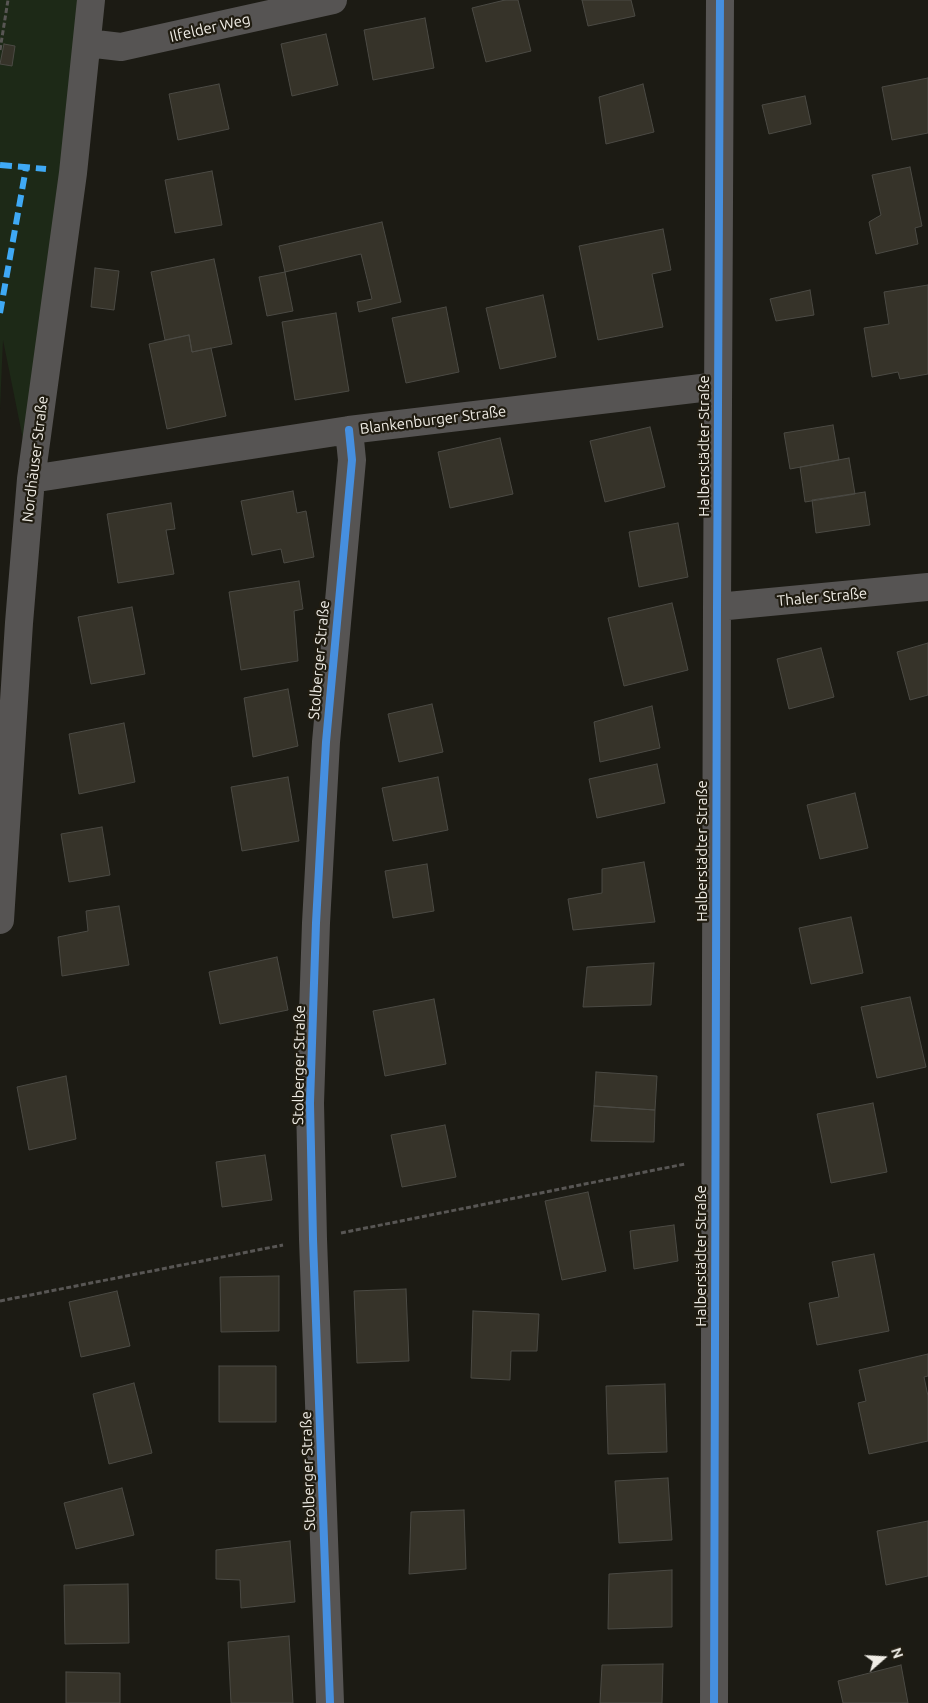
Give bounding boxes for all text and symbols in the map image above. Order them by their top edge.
street label: Ilfelder Weg [168,10,252,46]
street label: Halberstädter Straße [695,375,713,517]
street label: Nordhäuser Straße [18,395,52,523]
street label: Blankenburger Straße [359,402,507,438]
street label: Thaler Straße [776,584,868,610]
street label: Stolberger Straße [305,600,333,720]
street label: Halberstädter Straße [693,780,711,922]
street label: Stolberger Straße [289,1005,309,1125]
street label: Halberstädter Straße [692,1185,710,1327]
street label: Stolberger Straße [297,1411,319,1531]
north arrow [858,1633,908,1683]
text: N [888,1646,906,1661]

